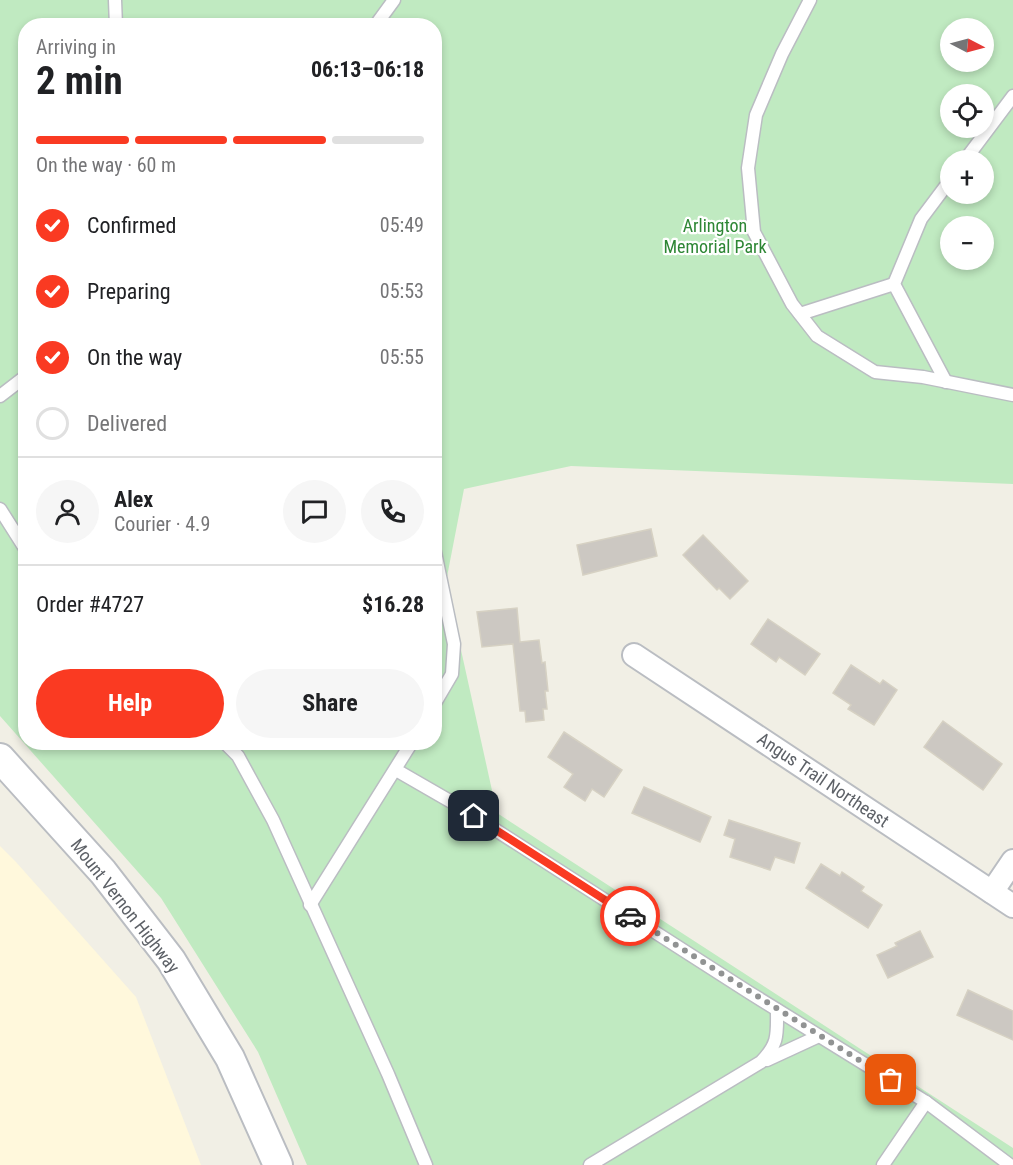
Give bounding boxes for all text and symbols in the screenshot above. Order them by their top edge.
north arrow [940,18,994,72]
map controls [940,18,994,270]
text: Arriving in [36,35,116,59]
text: 06:13–06:18 [311,57,424,82]
text: 2 min [36,58,123,104]
button: locate [940,84,994,138]
button: + [940,150,994,204]
text: On the way · 60 m [36,153,176,177]
icon: check [36,209,69,242]
text: Confirmed [87,213,176,238]
text: 05:49 [380,213,424,237]
park label: Arlington Memorial Park [663,215,767,257]
button: − [940,216,994,270]
icon: check [36,275,69,308]
text: Preparing [87,279,171,304]
text: 05:53 [380,279,424,303]
icon: check [36,341,69,374]
text: On the way [87,345,182,370]
text: 05:55 [380,345,424,369]
text: Delivered [87,411,167,436]
button: person [36,480,99,543]
button: chat [283,480,346,543]
button: phone [361,480,424,543]
text: Alex [114,487,153,512]
text: Courier · 4.9 [114,512,210,536]
text: Order #4727 [36,592,144,617]
text: $16.28 [362,592,424,617]
button: Help [36,669,224,738]
button: Share [236,669,424,738]
street label: Angus Trail Northeast [753,728,893,831]
pin [448,790,499,841]
icon: home [457,799,490,832]
street label: Mount Vernon Highway [67,834,185,977]
courier [600,886,660,946]
icon: car [614,900,647,933]
pin [865,1054,916,1105]
icon: bag [874,1063,907,1096]

